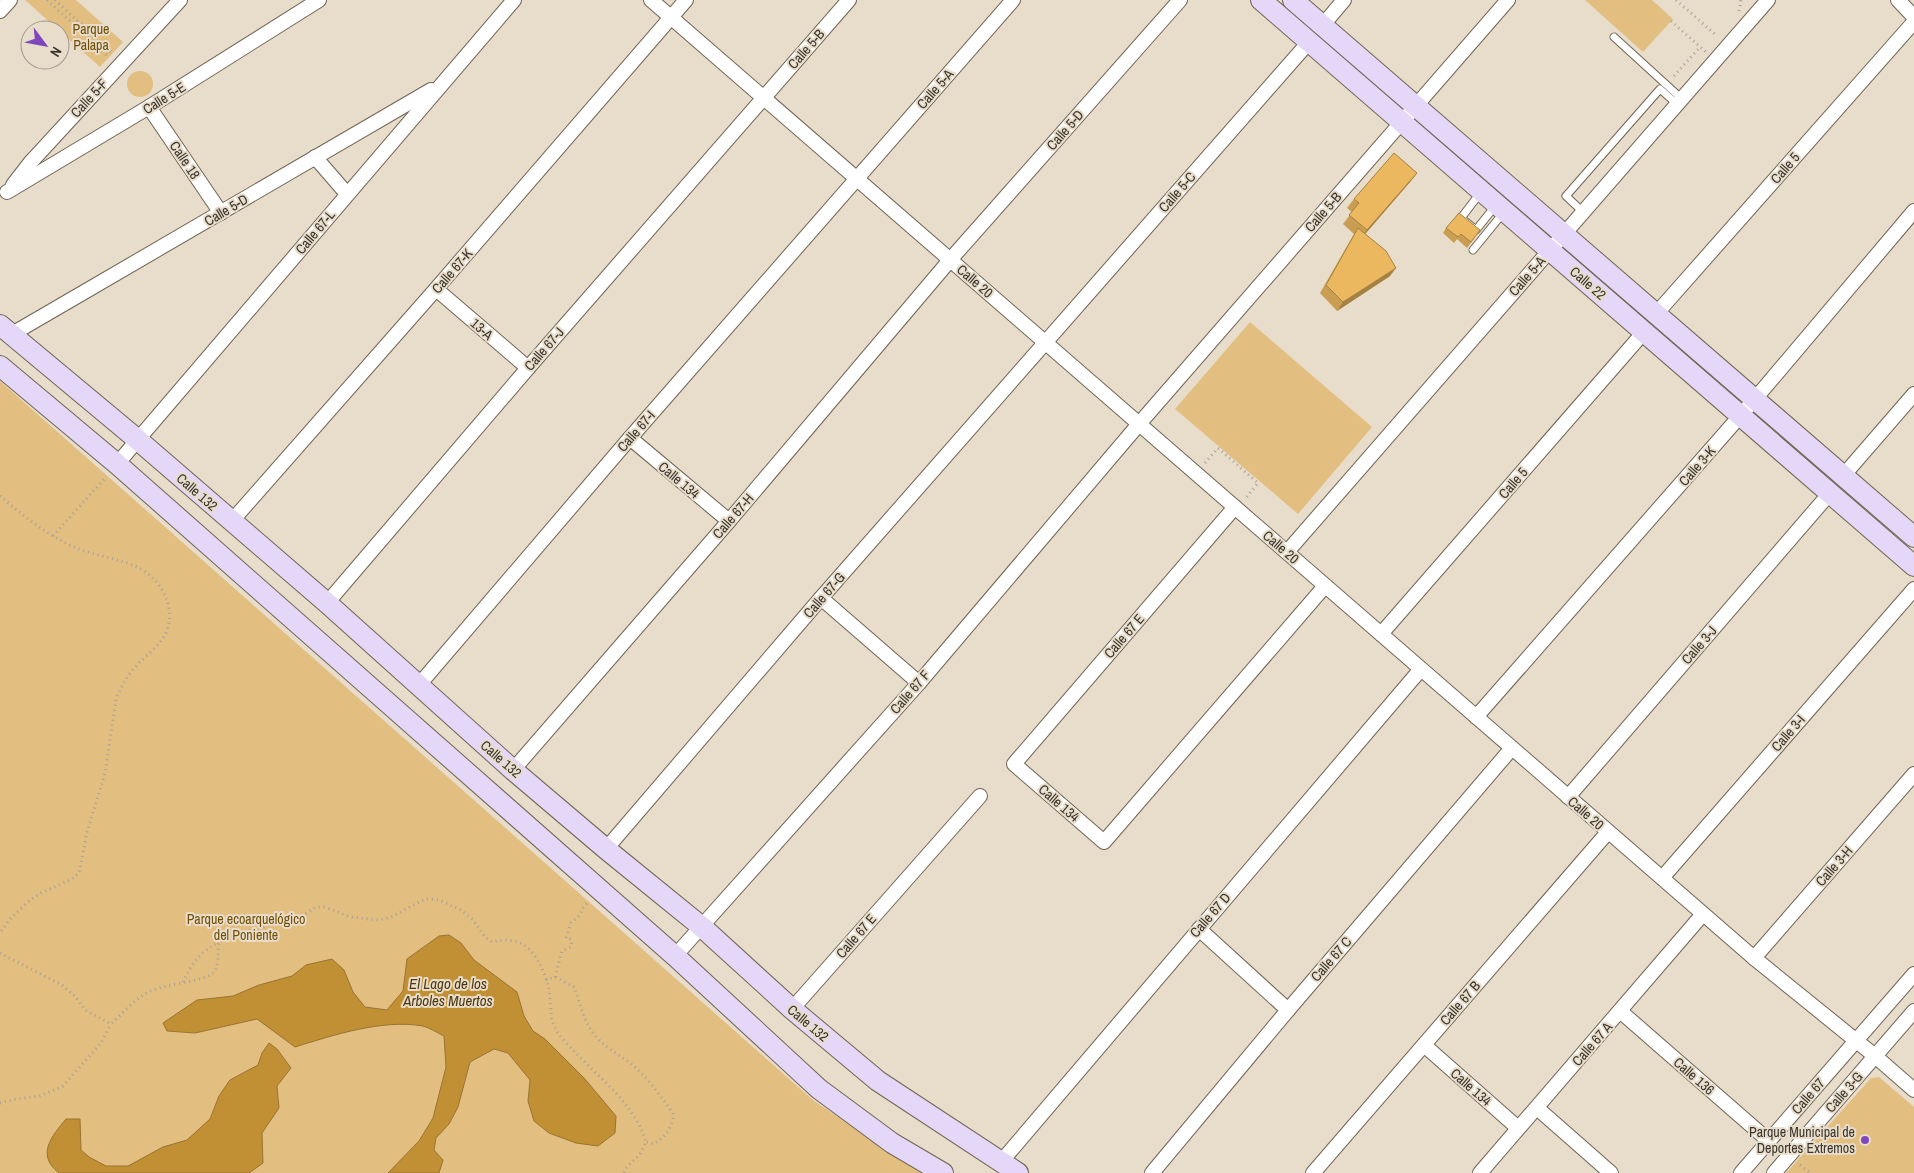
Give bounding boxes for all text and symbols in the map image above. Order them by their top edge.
north arrow [20,20,70,70]
park label: Parque Palapa [72,20,110,54]
street label: Calle 5-B [784,25,828,73]
text: N [46,44,66,60]
street label: Calle 5-A [913,65,957,113]
street label: Calle 5-F [67,75,111,121]
street label: Calle 5-E [139,78,189,118]
street label: Calle 5-D [1043,106,1087,154]
street label: Calle 18 [166,138,204,182]
street label: Calle 5 [1766,149,1804,187]
street label: Calle 5-C [1155,168,1199,216]
street label: Calle 5-B [1301,188,1345,236]
street label: Calle 5-D [201,190,251,230]
street label: Calle 67-L [291,206,339,258]
street label: Calle 67-K [428,245,477,297]
street label: Calle 5-A [1505,252,1549,300]
street label: Calle 20 [953,260,997,302]
street label: Calle 22 [1566,262,1610,304]
street label: 13-A [467,314,497,344]
street label: Calle 67-J [520,324,568,374]
street label: Calle 67-I [613,407,659,455]
street label: Calle 3-K [1675,442,1719,490]
street label: Calle 134 [655,458,704,503]
street label: Calle 5 [1494,464,1532,502]
street label: Calle 132 [173,469,221,515]
street label: Calle 67-H [708,490,758,542]
street label: Calle 20 [1259,526,1303,568]
street label: Calle 67-G [799,568,849,622]
street label: Calle 67 E [1100,610,1148,662]
street label: Calle 3-J [1677,622,1721,668]
street label: Calle 67 F [886,666,934,718]
street label: Calle 3-I [1767,711,1809,755]
street label: Calle 132 [477,736,525,782]
street label: Calle 134 [1035,780,1084,826]
street label: Calle 20 [1564,792,1608,834]
street label: Calle 3-H [1812,842,1856,890]
street label: Calle 67 D [1186,889,1234,941]
park label: Parque ecoarquelógico del Poniente [187,910,305,944]
street label: Calle 67 E [832,910,880,962]
street label: Calle 67 C [1307,933,1355,985]
water label: El Lago de los Arboles Muertos [402,973,493,1011]
street label: Calle 67 B [1436,977,1484,1029]
street label: Calle 132 [784,1001,832,1045]
street label: Calle 67 A [1568,1018,1616,1070]
street label: Calle 136 [1670,1053,1718,1099]
street label: Calle 134 [1447,1064,1496,1110]
street label: Calle 3-G [1821,1068,1867,1116]
street label: Calle 67 [1787,1074,1829,1118]
place label: Parque Municipal de Deportes Extremos [1749,1123,1855,1157]
marker: Parque Municipal de Deportes Extremos [1859,1134,1871,1146]

